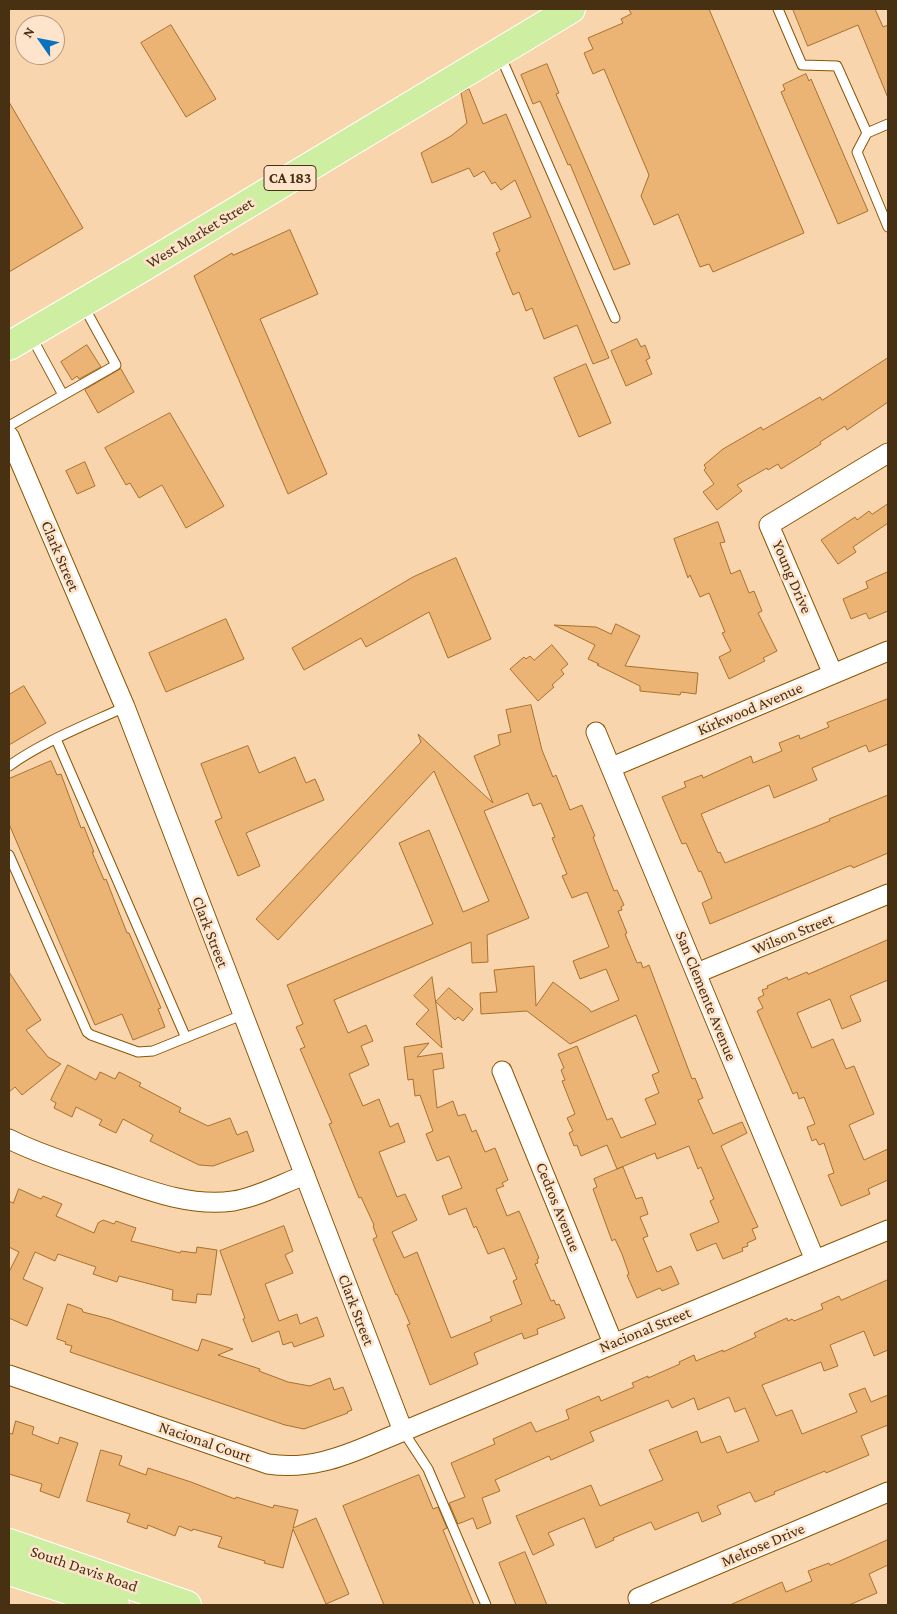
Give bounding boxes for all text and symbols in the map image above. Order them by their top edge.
north arrow [15,15,65,65]
text: N [19,24,38,41]
road number: CA 183 [264,166,316,190]
street label: West Market Street [143,193,257,273]
street label: Clark Street [37,518,83,594]
street label: Young Drive [768,537,816,617]
street label: Kirkwood Avenue [695,678,805,740]
street label: Clark Street [188,894,232,970]
street label: Wilson Street [749,909,837,959]
street label: San Clemente Avenue [671,928,741,1064]
street label: Cedros Avenue [531,1160,585,1254]
street label: Clark Street [334,1272,378,1348]
street label: Nacional Street [596,1303,694,1357]
street label: Nacional Court [156,1417,254,1467]
street label: Melrose Drive [718,1519,808,1571]
street label: South Davis Road [28,1542,140,1596]

